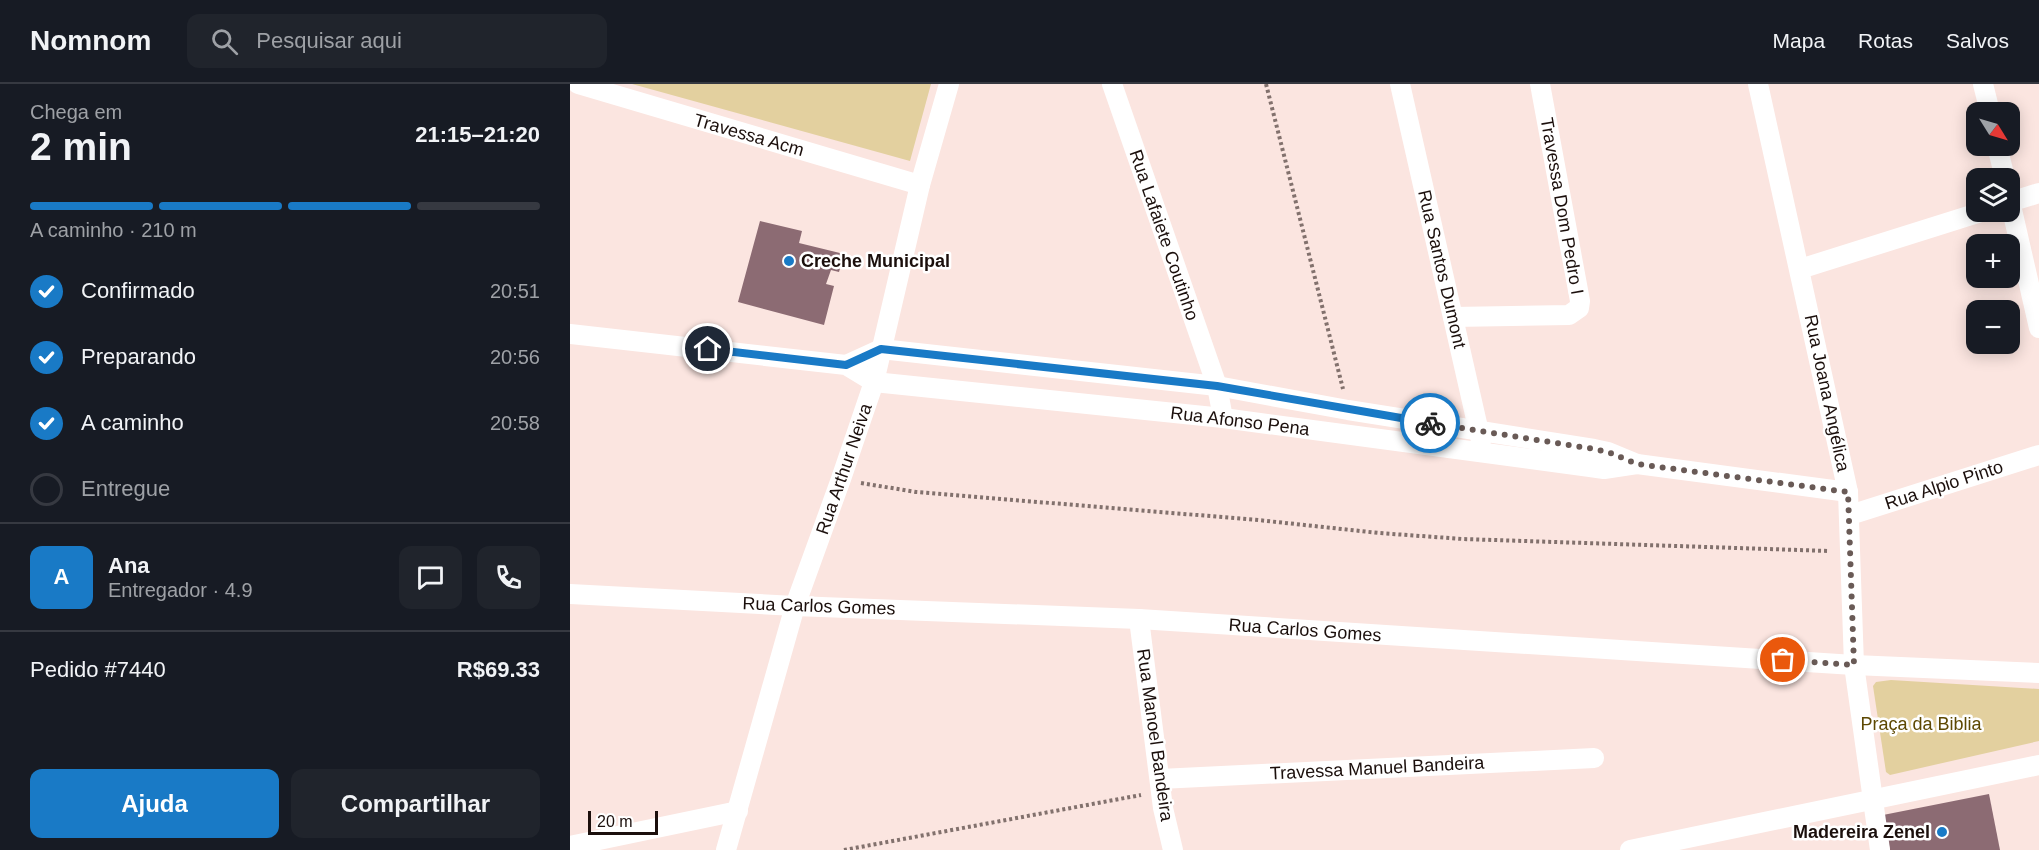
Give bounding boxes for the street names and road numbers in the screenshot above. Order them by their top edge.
street label: Travessa Acm [692,110,806,160]
street label: Travessa Dom Pedro I [1537,116,1587,296]
street label: Rua Lafaiete Coutinho [1125,147,1203,323]
street label: Rua Santos Dumont [1414,188,1470,350]
street label: Rua Joana Angélica [1801,313,1854,474]
street label: Rua Arthur Neiva [812,400,876,537]
street label: Rua Afonso Pena [1169,403,1312,440]
street label: Rua Alpio Pinto [1882,456,2006,514]
street label: Rua Carlos Gomes [742,593,896,619]
street label: Rua Carlos Gomes [1228,615,1382,645]
street label: Rua Manoel Bandeira [1133,647,1177,824]
street label: Travessa Manuel Bandeira [1269,752,1486,784]

